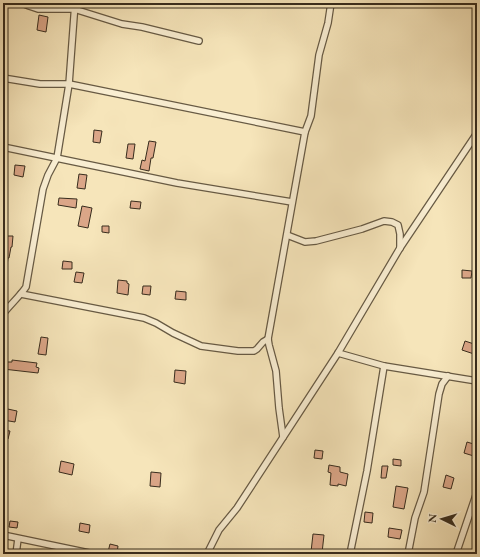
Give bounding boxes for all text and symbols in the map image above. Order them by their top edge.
north arrow [422,499,462,539]
text: N [425,513,439,523]

